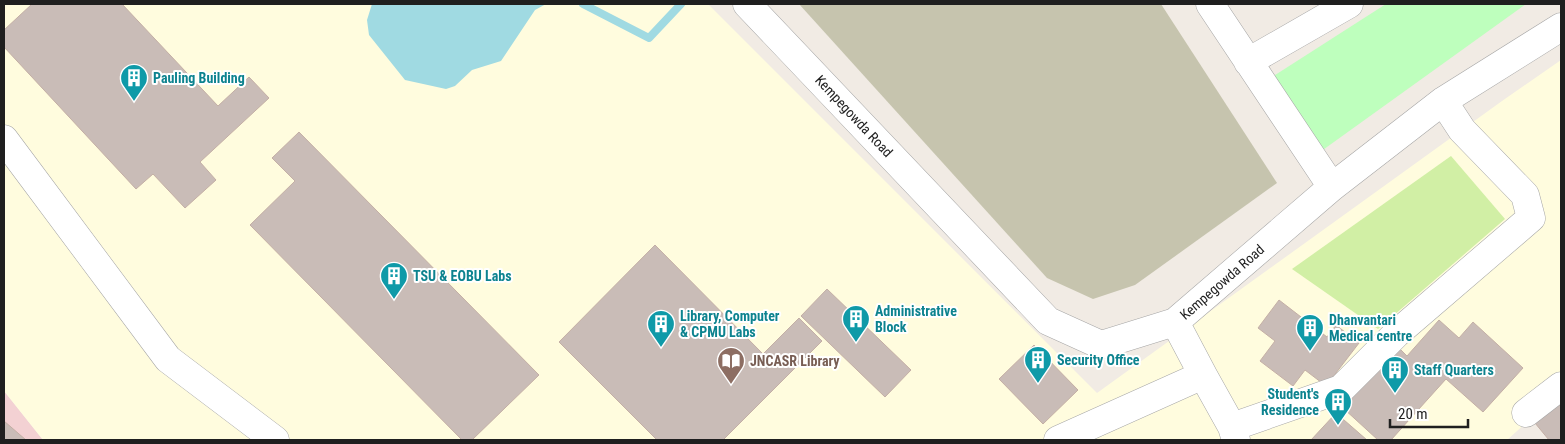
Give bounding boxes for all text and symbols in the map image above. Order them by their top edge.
building icon: Pauling Building [119,63,149,102]
place label: Pauling Building [153,70,245,86]
street label: Kempegowda Road [812,72,896,160]
street label: Kempegowda Road [1177,241,1267,323]
building icon: TSU & EOBU Labs [379,261,409,300]
place label: TSU & EOBU Labs [413,268,512,284]
place label: Administrative Block [875,303,957,335]
building icon: Administrative Block [841,304,871,343]
place label: Library, Computer & CPMU Labs [680,308,780,340]
building icon: Library, Computer & CPMU Labs [646,309,676,348]
place label: Dhanvantari Medical centre [1329,312,1412,344]
building icon: Dhanvantari Medical centre [1295,313,1325,352]
building icon: Security Office [1023,345,1053,384]
library icon: JNCASR Library [716,346,746,385]
place label: Security Office [1057,352,1140,368]
place label: JNCASR Library [750,353,840,369]
building icon: Staff Quarters [1380,355,1410,394]
place label: Staff Quarters [1414,362,1494,378]
place label: Student's Residence [1261,386,1319,418]
building icon: Student's Residence [1323,387,1353,426]
scale bar [1390,396,1468,428]
text: 20 m [1398,405,1428,423]

